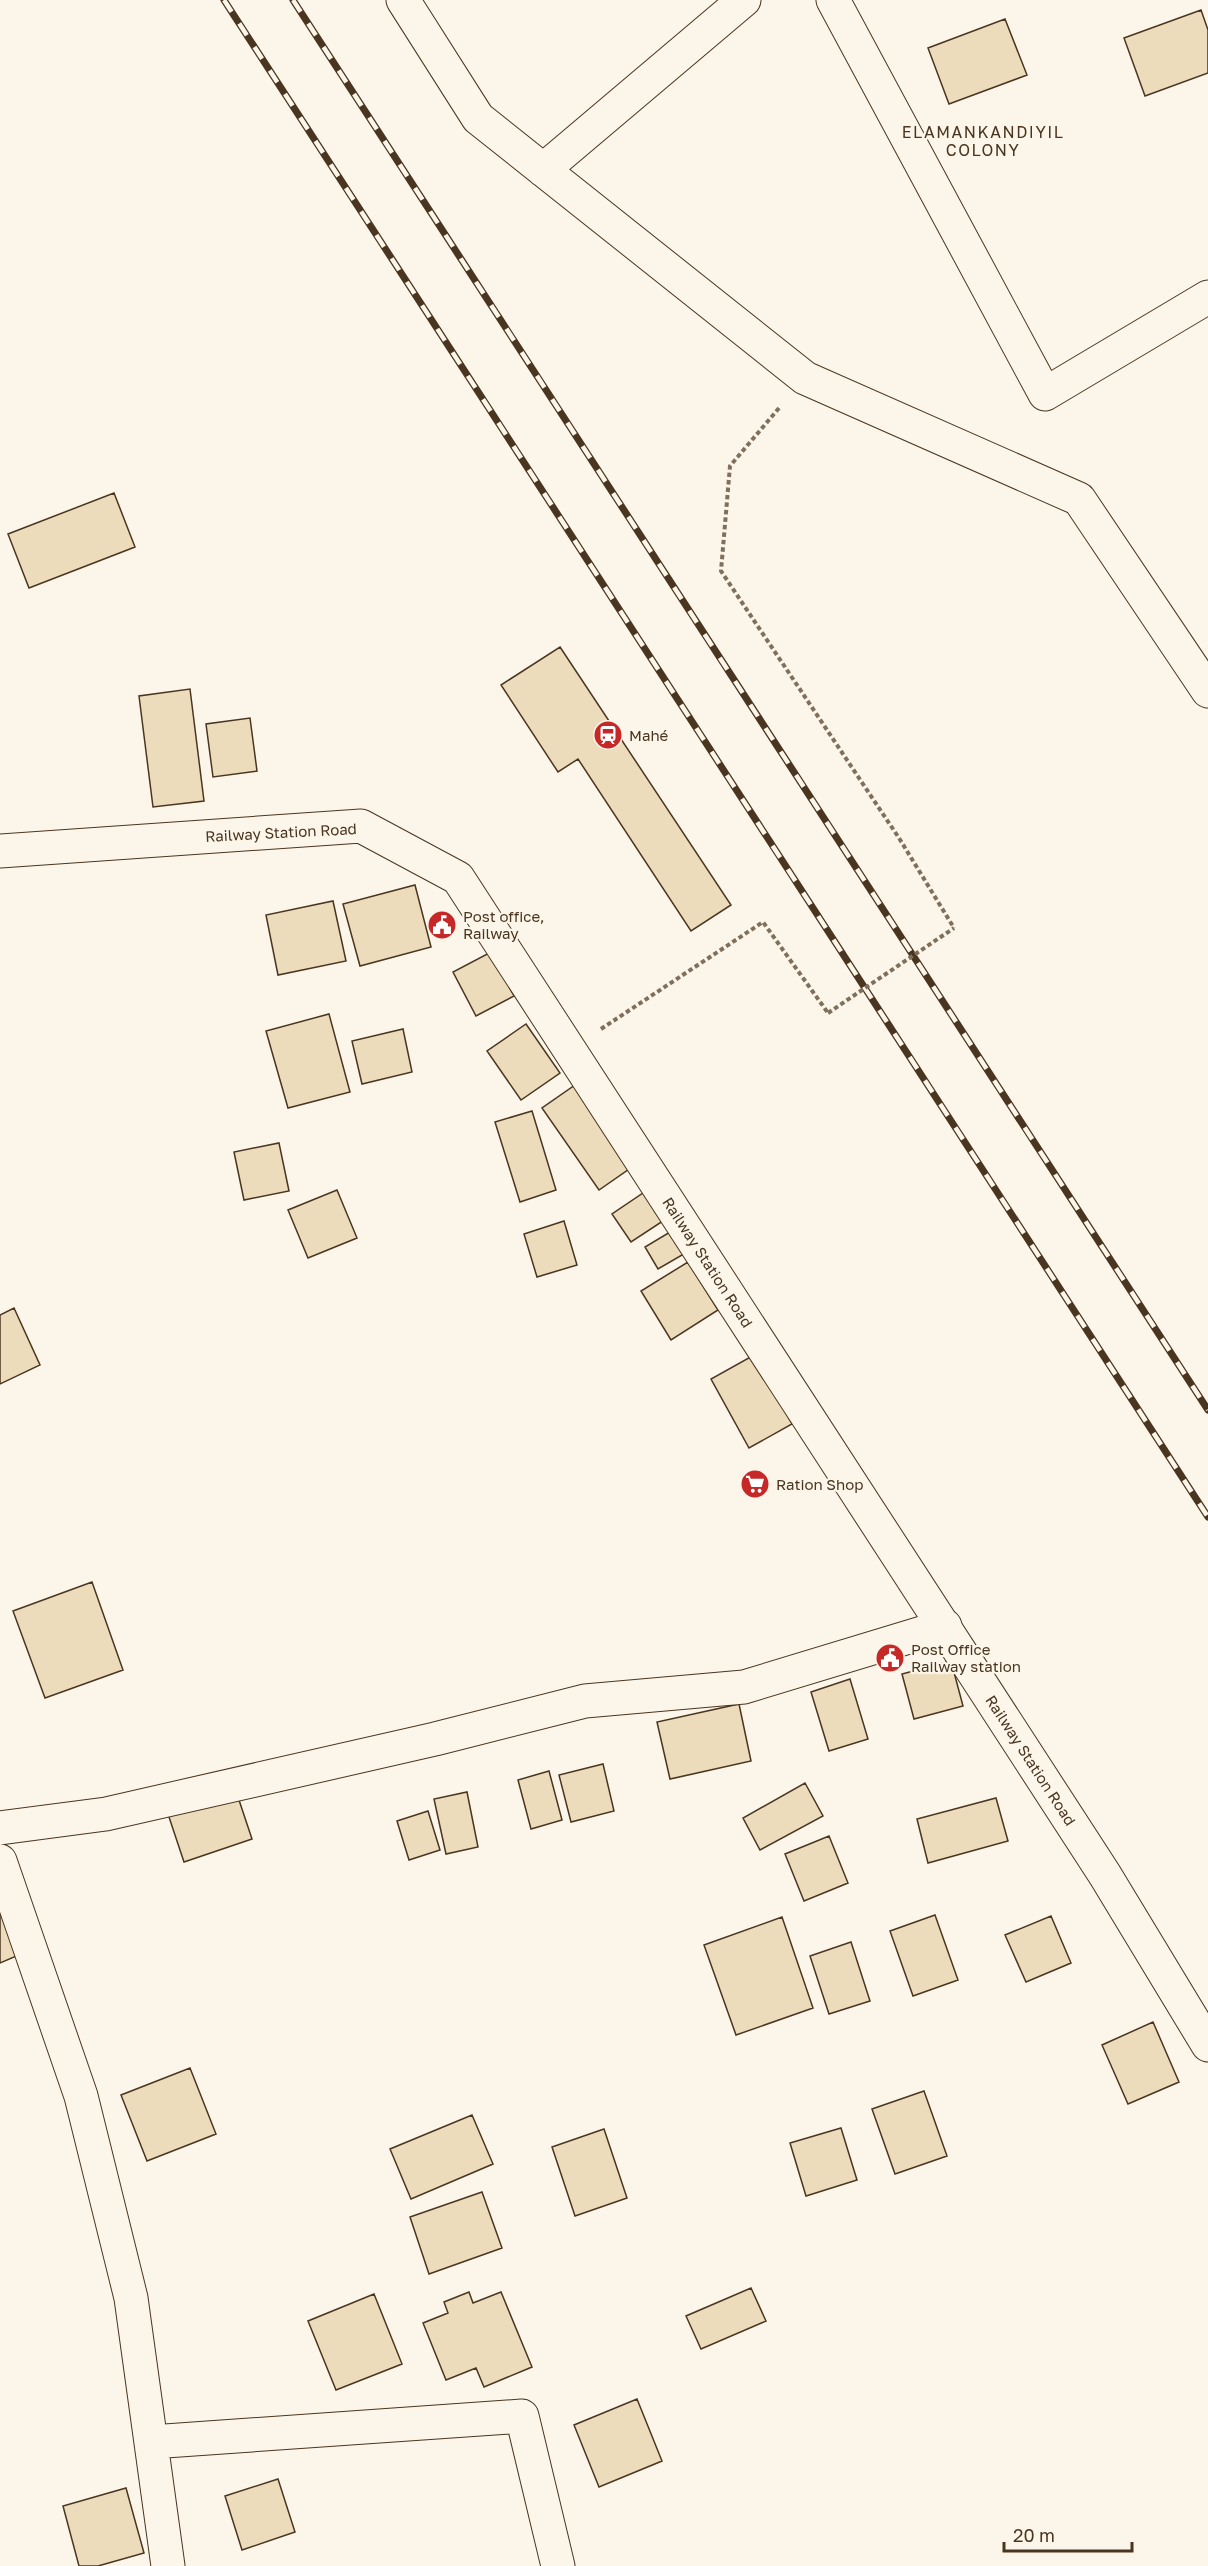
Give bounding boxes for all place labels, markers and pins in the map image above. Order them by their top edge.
station icon: Mahé [592,719,624,751]
place label: Mahé [629,726,669,744]
place label: Post office, Railway [463,907,544,942]
public building icon: Post office, Railway [426,909,458,941]
supermarket icon: Ration Shop [739,1468,771,1500]
place label: Ration Shop [776,1475,863,1493]
place label: Post Office Railway station [911,1640,1021,1675]
public building icon: Post Office Railway station [874,1642,906,1674]

